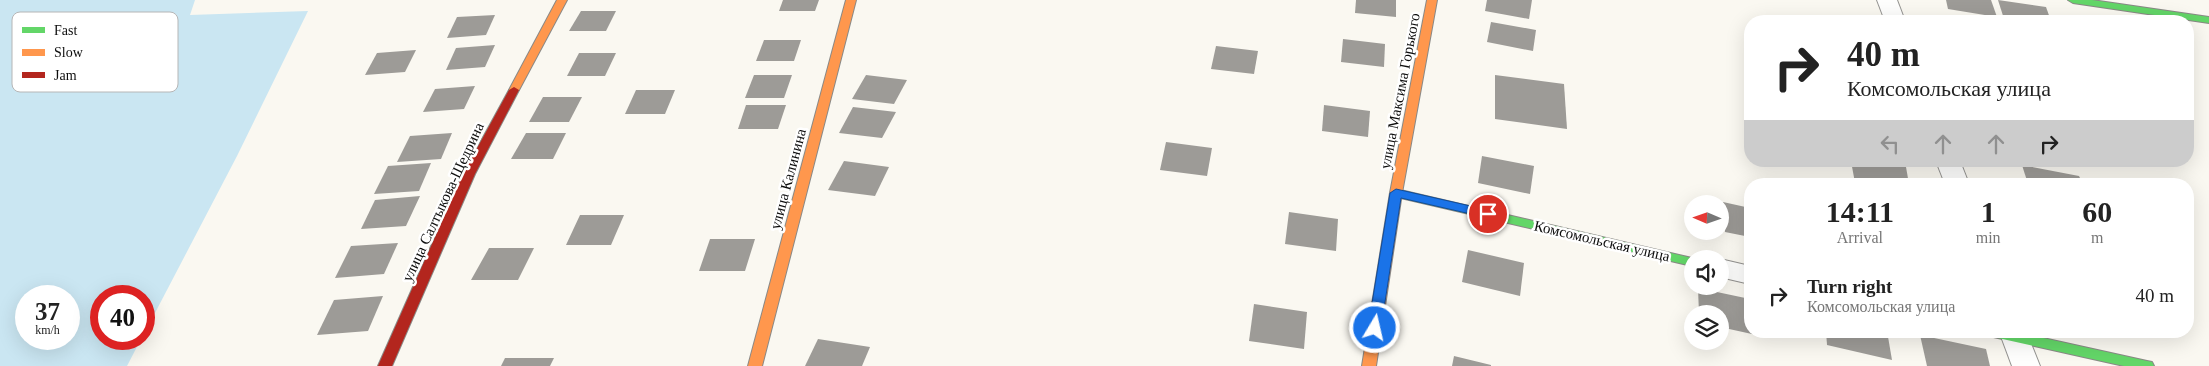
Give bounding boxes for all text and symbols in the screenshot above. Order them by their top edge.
legend [12,12,178,92]
street label: улица Максима Горького [1377,12,1423,170]
text: Fast [54,23,77,38]
icon: right [1764,35,1829,100]
text: 40 m [1847,35,1920,74]
text: Slow [54,45,84,60]
text: Jam [54,68,77,83]
text: Комсомольская улица [1847,76,2051,101]
street label: улица Салтыкова-Щедрина [399,120,487,284]
street label: улица Калинина [767,127,809,231]
icon: left [1876,130,1904,158]
icon: ahead [1929,130,1957,158]
icon: ahead [1982,130,2010,158]
icon: right [2035,130,2063,158]
pin [1467,193,1509,235]
north arrow [1684,195,1729,240]
map controls [1684,195,1729,350]
text: 14:11 [1826,195,1894,228]
text: 1 [1981,195,1996,228]
text: 60 [2082,195,2112,228]
icon: arrive [1474,200,1502,228]
street label: Комсомольская улица [1532,218,1672,265]
text: Arrival [1837,229,1883,246]
text: min [1976,229,2001,246]
text: m [2091,229,2104,246]
button: sound [1684,250,1729,295]
text: Turn right [1807,276,1892,297]
icon: right [1764,282,1792,310]
speed limit sign: 40 [90,285,155,350]
text: 40 m [2135,285,2174,306]
text: 37 [35,298,60,325]
text: Комсомольская улица [1807,298,1955,315]
position arrow [1348,301,1400,353]
button: layers [1684,305,1729,350]
text: km/h [35,323,60,337]

